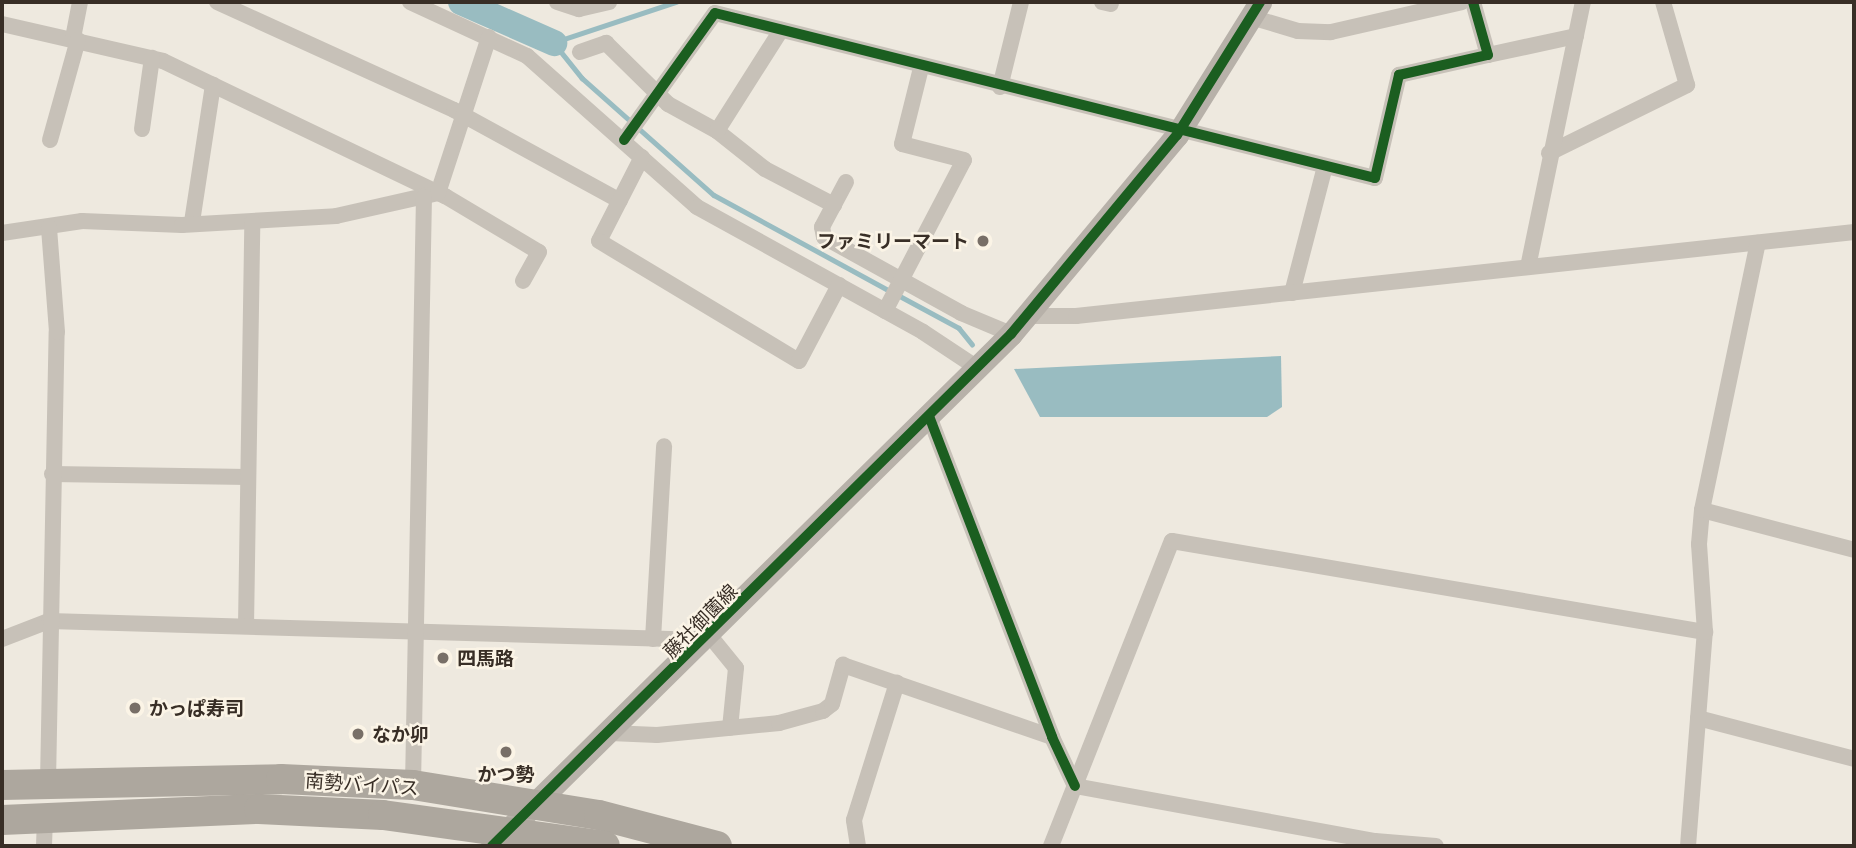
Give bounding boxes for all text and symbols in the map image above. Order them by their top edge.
place label: ファミリーマート [817,230,969,252]
marker: ファミリーマート [975,233,991,249]
street label: 藤社御薗線 [658,579,742,663]
place label: 四馬路 [457,647,514,669]
marker: 四馬路 [435,650,451,666]
place label: かっぱ寿司 [149,697,244,719]
marker: かっぱ寿司 [127,700,143,716]
place label: なか卯 [372,723,429,745]
marker: なか卯 [350,726,366,742]
marker: かつ勢 [498,744,514,760]
place label: かつ勢 [478,763,534,785]
street label: 南勢バイパス [304,769,420,799]

